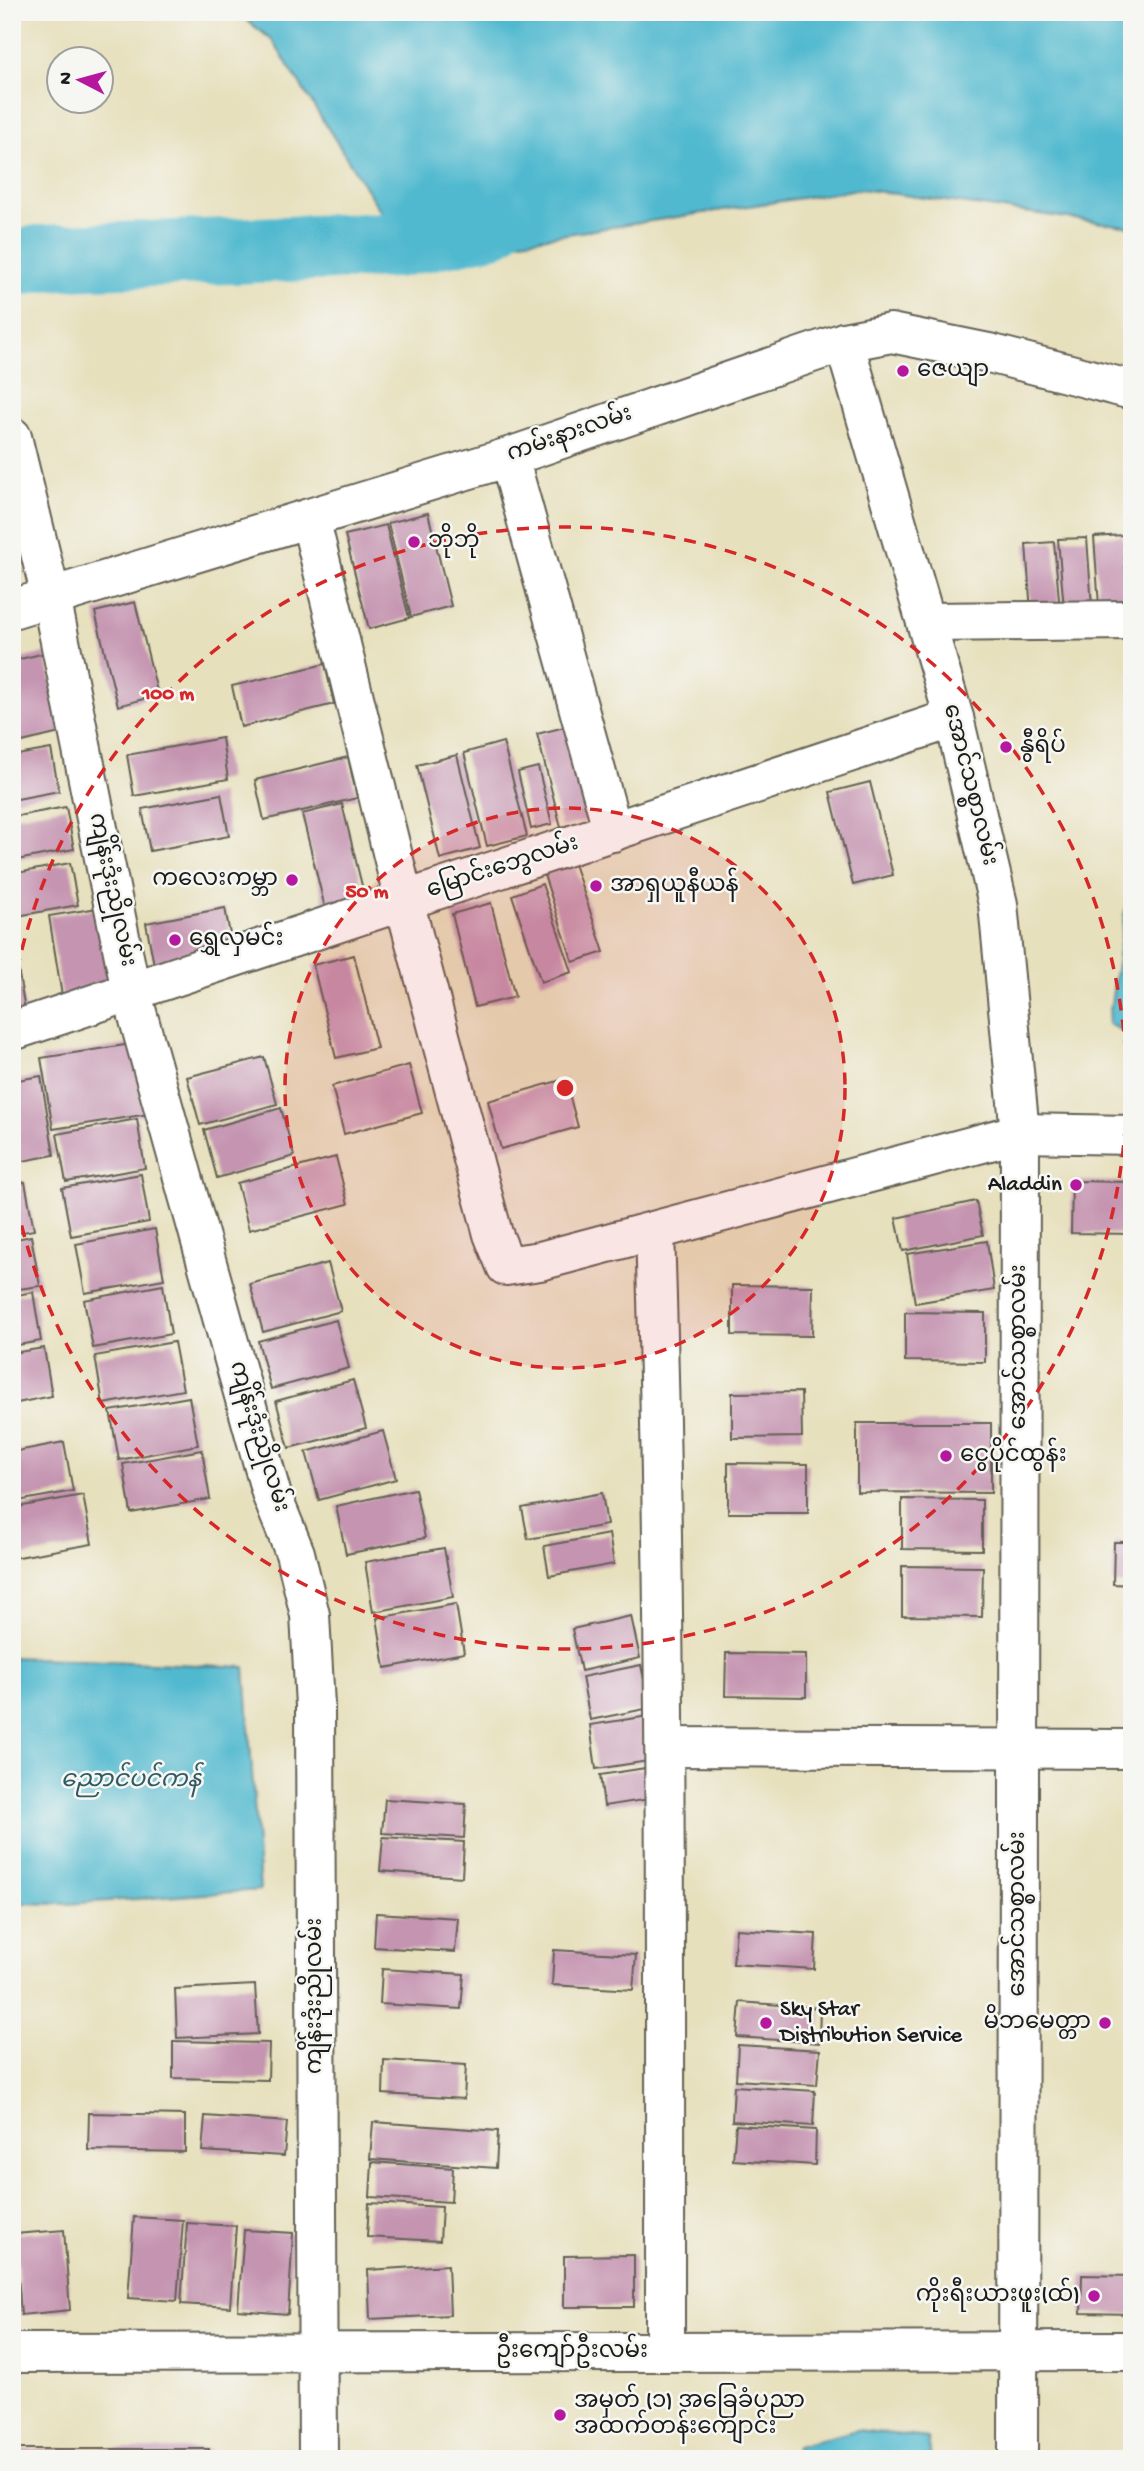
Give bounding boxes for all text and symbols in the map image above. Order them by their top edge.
north arrow [46,46,116,116]
text: N [54,71,79,86]
place label: ဇေယျာ [917,358,989,387]
marker: ဇေယျာ [895,363,911,379]
street label: ကမ်းနားလမ်း [502,395,637,471]
place label: ဘိုဘို [428,523,480,558]
marker: ဘိုဘို [406,534,422,550]
text: 100 m [141,683,194,708]
street label: အောင်သစ္စာလမ်း [933,700,1008,869]
place label: နွီရိပ် [1020,728,1066,763]
marker: နွီရိပ် [998,739,1014,755]
street label: ကျိန်းဒုံးညိုလမ်း [80,809,146,970]
street label: မြောင်းဘွေလမ်း [422,825,583,907]
place label: ကလေးကမ္ဘာ [152,867,278,896]
place label: အာရှယူနီယန် [610,867,739,902]
marker: ကလေးကမ္ဘာ [284,872,300,888]
marker: အာရှယူနီယန် [588,878,604,894]
text: 50 m [346,881,389,906]
place label: ရွှေလှမင်း [189,921,283,956]
marker: ရွှေလှမင်း [167,932,183,948]
centre of rings [553,1076,577,1100]
place label: Aladdin [988,1172,1062,1199]
marker: Aladdin [1068,1177,1084,1193]
street label: အောင်သစ္စာလမ်း [1001,1264,1036,1430]
street label: ကျိန်းဒုံးညိုလမ်း [220,1356,300,1516]
place label: ငွေပိုင်ထွန်း [960,1437,1067,1472]
marker: ငွေပိုင်ထွန်း [938,1448,954,1464]
water label: ညောင်ပင်ကန် [61,1761,204,1798]
street label: အောင်သစ္စာလမ်း [1000,1831,1035,1997]
street label: ကျိန်းဒုံးညိုလမ်း [297,1918,332,2074]
place label: Sky Star Distribution Service [778,1997,963,2050]
place label: မိဘမေတ္တာ [984,2004,1091,2039]
marker: Sky Star Distribution Service [758,2015,774,2031]
marker: မိဘမေတ္တာ [1097,2015,1113,2031]
place label: ကိုးရီးယားဖူး(ထ်) [916,2277,1080,2312]
marker: ကိုးရီးယားဖူး(ထ်) [1086,2288,1102,2304]
street label: ဦးကျော်ဦးလမ်း [496,2333,648,2368]
place label: အမှတ် (၁) အခြေခံပညာ အထက်တန်းကျောင်း [574,2383,805,2444]
marker: အမှတ် (၁) အခြေခံပညာ အထက်တန်းကျောင်း [552,2407,568,2423]

